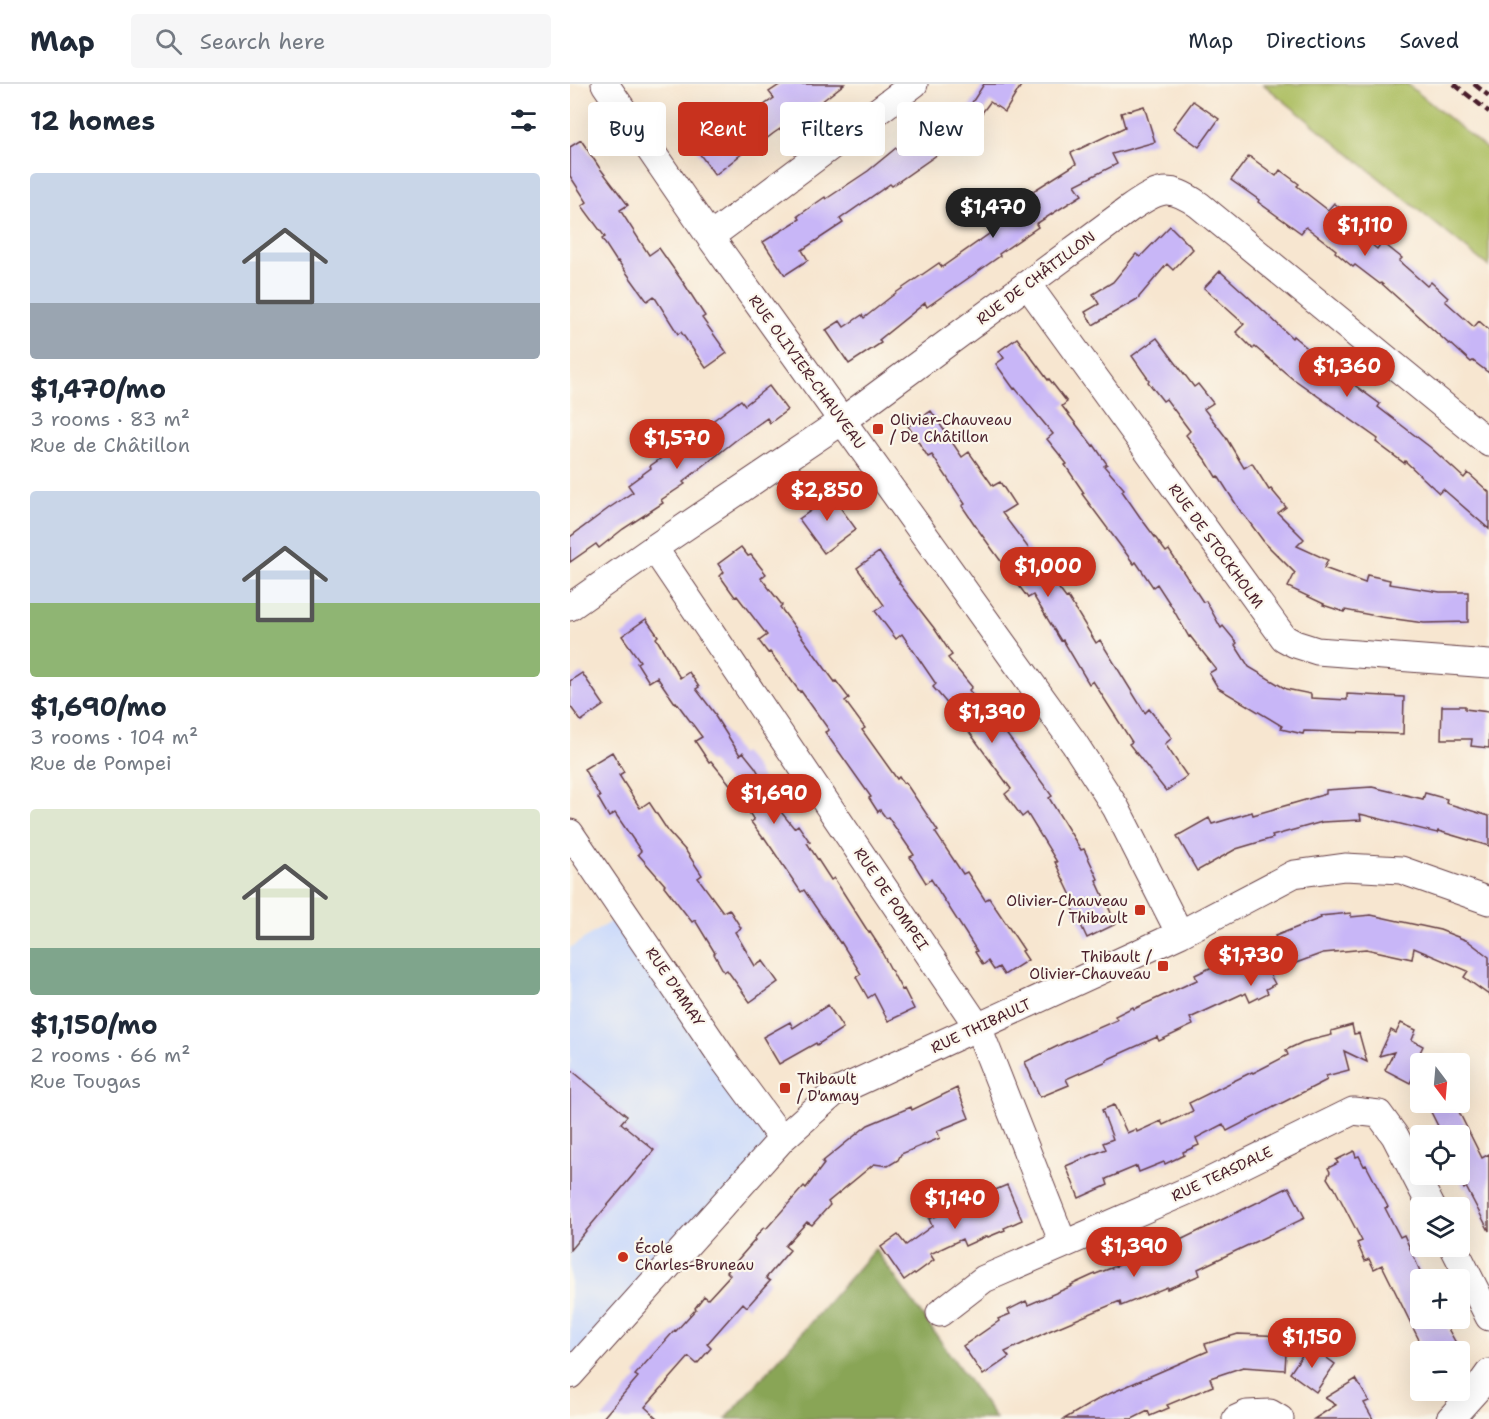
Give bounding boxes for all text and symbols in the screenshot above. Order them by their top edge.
search box [131,14,551,68]
text: Map [30,22,95,60]
icon: search [152,25,185,58]
text: Search here [200,27,325,56]
text: Map [1188,27,1233,55]
text: Directions [1266,27,1366,55]
text: Saved [1399,27,1459,55]
chip: Buy [588,102,666,156]
chip: Rent [678,102,768,156]
chip: Filters [780,102,885,156]
chip: New [897,102,984,156]
text: 12 homes [30,103,155,138]
icon: filters [507,104,540,137]
pin: $1,470 [944,188,1042,239]
text: $1,470 [960,194,1026,220]
pin: $1,110 [1316,206,1414,257]
icon: home [231,212,339,320]
text: $1,110 [1337,212,1393,238]
street label: RUE DE CHÂTILLON [972,226,1100,329]
street label: RUE OLIVIER-CHAUVEAU [744,291,870,453]
pin: $1,360 [1298,347,1396,398]
text: $1,360 [1313,353,1381,379]
text: $1,470/mo [30,371,166,406]
text: 3 rooms · 83 m² [30,406,190,432]
place label: Olivier-Chauveau / De Châtillon [890,410,1012,447]
pin: $1,570 [628,419,726,470]
marker: Olivier-Chauveau / De Châtillon [871,422,885,436]
text: $1,570 [644,425,710,451]
text: Rue de Châtillon [30,432,190,458]
pin: $2,850 [778,471,876,522]
text: $2,850 [791,477,863,503]
street label: RUE DE STOCKHOLM [1164,480,1268,612]
icon: home [231,530,339,638]
pin: $1,000 [999,547,1097,598]
text: $1,000 [1014,553,1082,579]
text: $1,690/mo [30,689,167,724]
pin: $1,390 [943,693,1041,744]
text: $1,390 [958,699,1026,725]
text: 3 rooms · 104 m² [30,724,198,750]
text: Rue de Pompei [30,750,172,776]
pin: $1,690 [725,774,823,825]
text: $1,690 [740,780,808,806]
street label: RUE DE POMPEI [849,844,933,954]
icon: home [231,848,339,956]
place label: Olivier-Chauveau / Thibault [1006,891,1128,928]
marker: Olivier-Chauveau / Thibault [1133,903,1147,917]
pin: $1,730 [1202,936,1300,987]
text: $1,730 [1218,942,1284,968]
street label: RUE D'AMAY [641,943,709,1031]
place label: Thibault / Olivier-Chauveau [1029,947,1153,984]
marker: Thibault / Olivier-Chauveau [1156,959,1170,973]
street label: RUE THIBAULT [928,994,1034,1058]
text: $1,150/mo [30,1007,158,1042]
text: 2 rooms · 66 m² [30,1042,191,1068]
north arrow [1410,1053,1470,1113]
map controls [1410,1053,1470,1401]
text: Rue Tougas [30,1068,141,1094]
place label: Thibault / D'amay [797,1069,860,1106]
marker: Thibault / D'amay [778,1081,792,1095]
button: locate [1410,1125,1470,1185]
street label: RUE TEASDALE [1168,1142,1276,1206]
pin: $1,140 [906,1179,1004,1230]
text: $1,140 [924,1185,986,1211]
button: layers [1410,1197,1470,1257]
pin: $1,390 [1085,1227,1183,1278]
text: $1,390 [1100,1233,1168,1259]
place label: École Charles-Bruneau [635,1237,754,1275]
marker: École Charles-Bruneau [616,1250,630,1264]
button: + [1410,1269,1470,1329]
pin: $1,150 [1263,1318,1361,1369]
text: $1,150 [1282,1324,1342,1350]
button: − [1410,1341,1470,1401]

